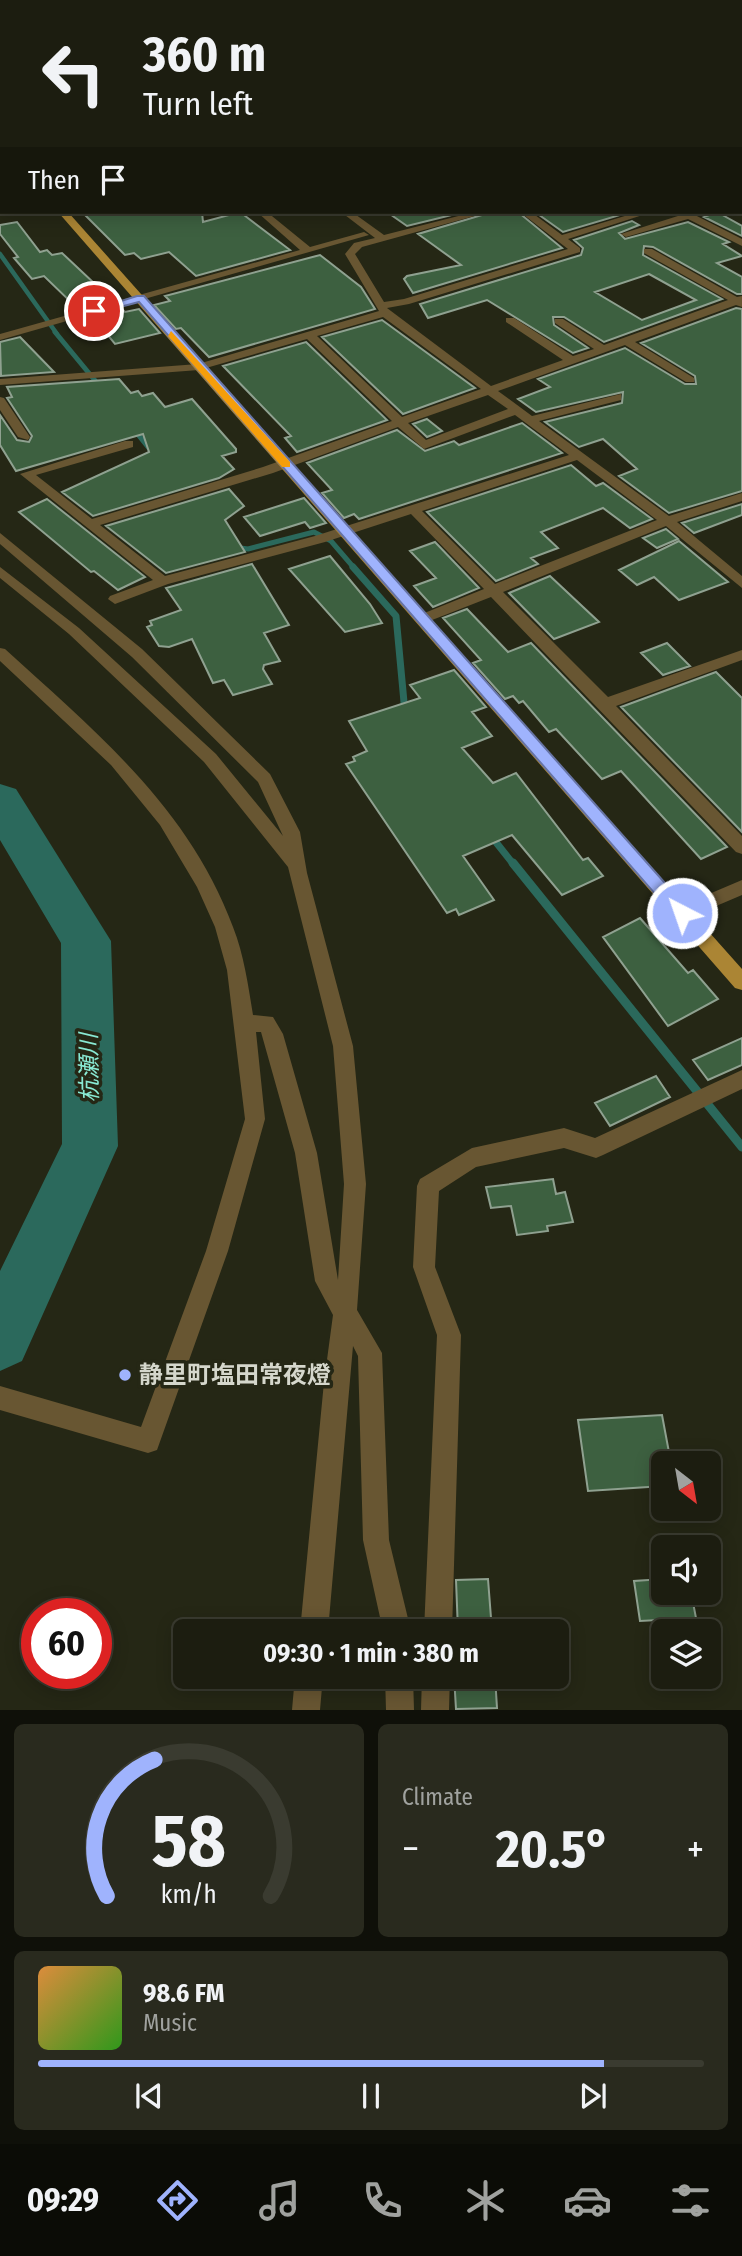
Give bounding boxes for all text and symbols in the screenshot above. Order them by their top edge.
text: 360 m [143,25,266,84]
icon: left [28,28,119,119]
text: Turn left [143,85,253,123]
icon: arrive [94,161,132,199]
text: Then [28,165,80,196]
pin [64,281,124,341]
icon: arrive [75,292,113,330]
position arrow [645,876,719,950]
water label: 杭瀬川 [74,1030,104,1103]
place label: 静里町塩田常夜燈 [139,1361,331,1389]
marker: 静里町塩田常夜燈 [117,1367,133,1383]
north arrow [651,1451,721,1521]
map controls [651,1451,721,1689]
button: sound [651,1535,721,1605]
speed limit sign: 60 [21,1598,112,1689]
button: layers [651,1619,721,1689]
text: 09:30 · 1 min · 380 m [263,1638,479,1669]
text: Climate [402,1783,473,1811]
text: 58 [152,1799,226,1886]
text: 20.5° [496,1818,610,1881]
text: − [402,1826,419,1872]
text: + [687,1826,704,1872]
text: km/h [161,1880,217,1910]
text: 98.6 FM [143,1978,224,2009]
text: Music [143,2009,197,2037]
icon: previous [130,2077,168,2115]
icon: pause [352,2077,390,2115]
icon: next [574,2077,612,2115]
icon: directions [153,2176,202,2225]
icon: music [255,2176,304,2225]
icon: phone [358,2176,407,2225]
icon: climate [461,2176,510,2225]
icon: car [563,2176,612,2225]
icon: filters [666,2176,715,2225]
text: 09:29 [27,2181,99,2219]

